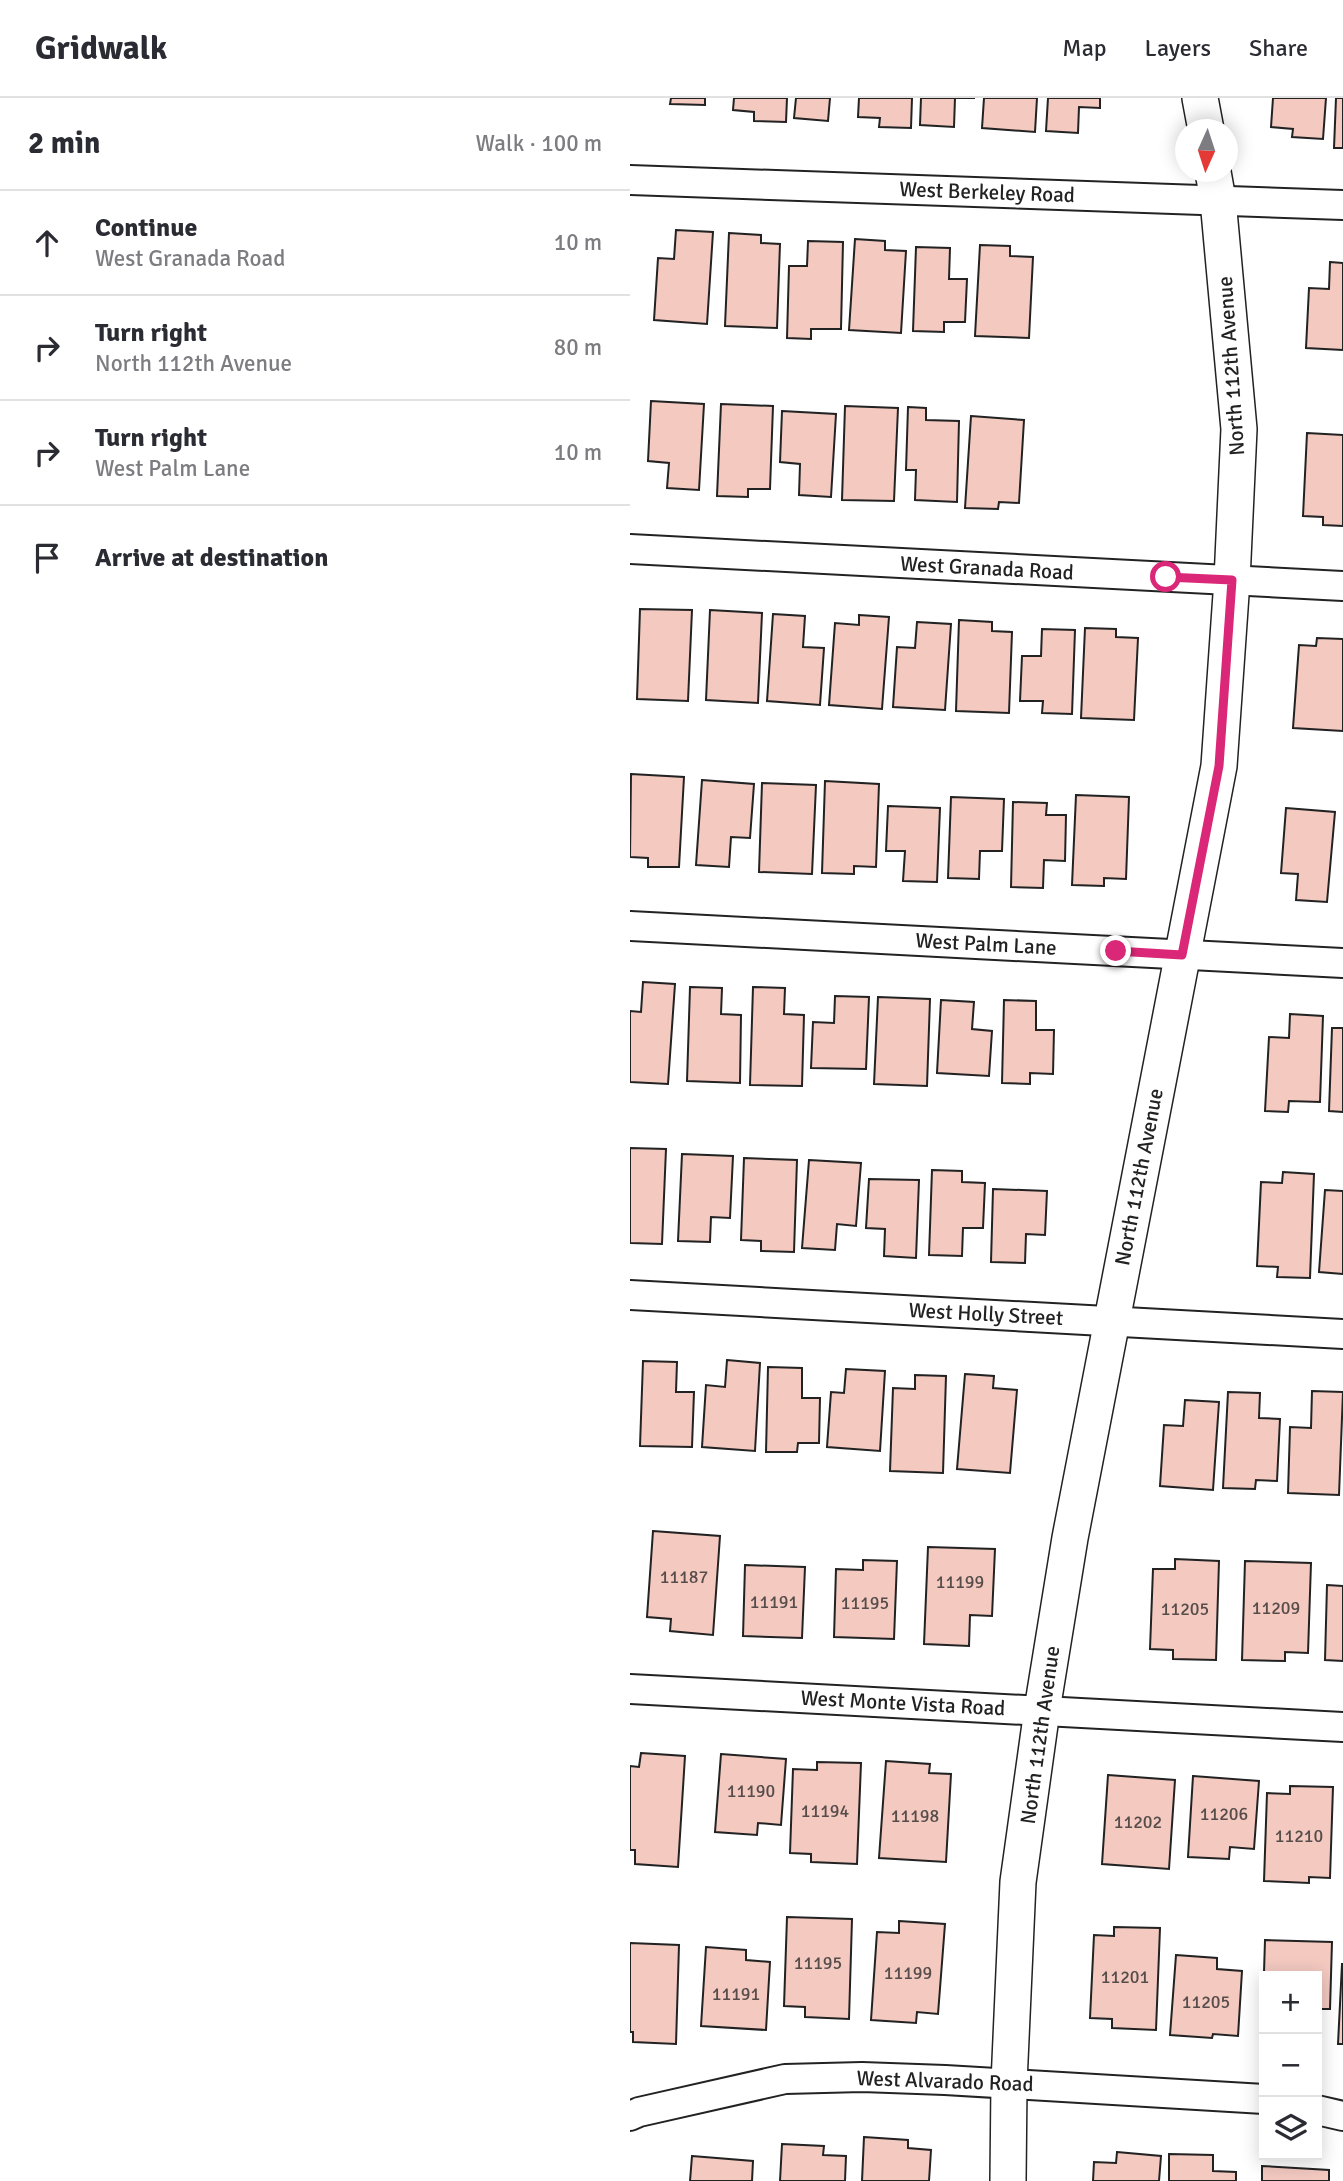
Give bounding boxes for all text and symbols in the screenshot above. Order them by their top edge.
text: Gridwalk [35,28,167,69]
text: Map [1062,33,1107,63]
text: Layers [1145,33,1211,63]
text: Share [1249,33,1308,63]
north arrow [1175,119,1238,182]
text: 2 min [28,125,100,162]
text: Walk · 100 m [476,129,602,158]
street label: West Berkeley Road [899,176,1075,208]
text: Continue [95,212,197,244]
icon: ahead [28,224,66,262]
text: 10 m [554,228,602,257]
text: West Granada Road [95,244,285,273]
street label: North 112th Avenue [1212,275,1250,457]
text: Turn right [95,317,207,349]
icon: right [28,329,66,367]
text: 80 m [554,333,602,362]
text: North 112th Avenue [95,349,292,378]
text: Turn right [95,422,207,454]
icon: right [28,434,66,472]
text: 10 m [554,438,602,467]
text: West Palm Lane [95,454,250,483]
icon: arrive [28,539,66,577]
text: Arrive at destination [95,542,328,574]
street label: West Granada Road [900,550,1074,586]
route start [1150,561,1181,592]
street label: West Palm Lane [915,927,1057,961]
route end [1100,935,1131,966]
street label: North 112th Avenue [1109,1086,1169,1268]
street label: West Holly Street [908,1297,1064,1331]
house number: 11187 [660,1566,708,1588]
house number: 11199 [936,1571,984,1593]
house number: 11191 [750,1591,798,1613]
house number: 11195 [841,1592,889,1614]
house number: 11209 [1252,1597,1300,1619]
house number: 11205 [1161,1598,1209,1620]
street label: North 112th Avenue [1015,1644,1065,1826]
street label: West Monte Vista Road [800,1685,1006,1721]
house number: 11190 [727,1780,775,1802]
house number: 11194 [801,1800,850,1822]
house number: 11206 [1200,1803,1248,1825]
house number: 11198 [891,1805,939,1827]
house number: 11202 [1114,1811,1162,1833]
house number: 11210 [1275,1825,1323,1847]
house number: 11195 [794,1952,842,1974]
house number: 11199 [884,1962,932,1984]
house number: 11201 [1101,1966,1149,1988]
map controls [1259,1971,1322,2160]
button: + [1259,1971,1322,2034]
house number: 11191 [712,1983,760,2005]
house number: 11205 [1182,1991,1230,2013]
button: − [1259,2034,1322,2097]
street label: West Alvarado Road [856,2065,1034,2097]
button: layers [1259,2097,1322,2160]

